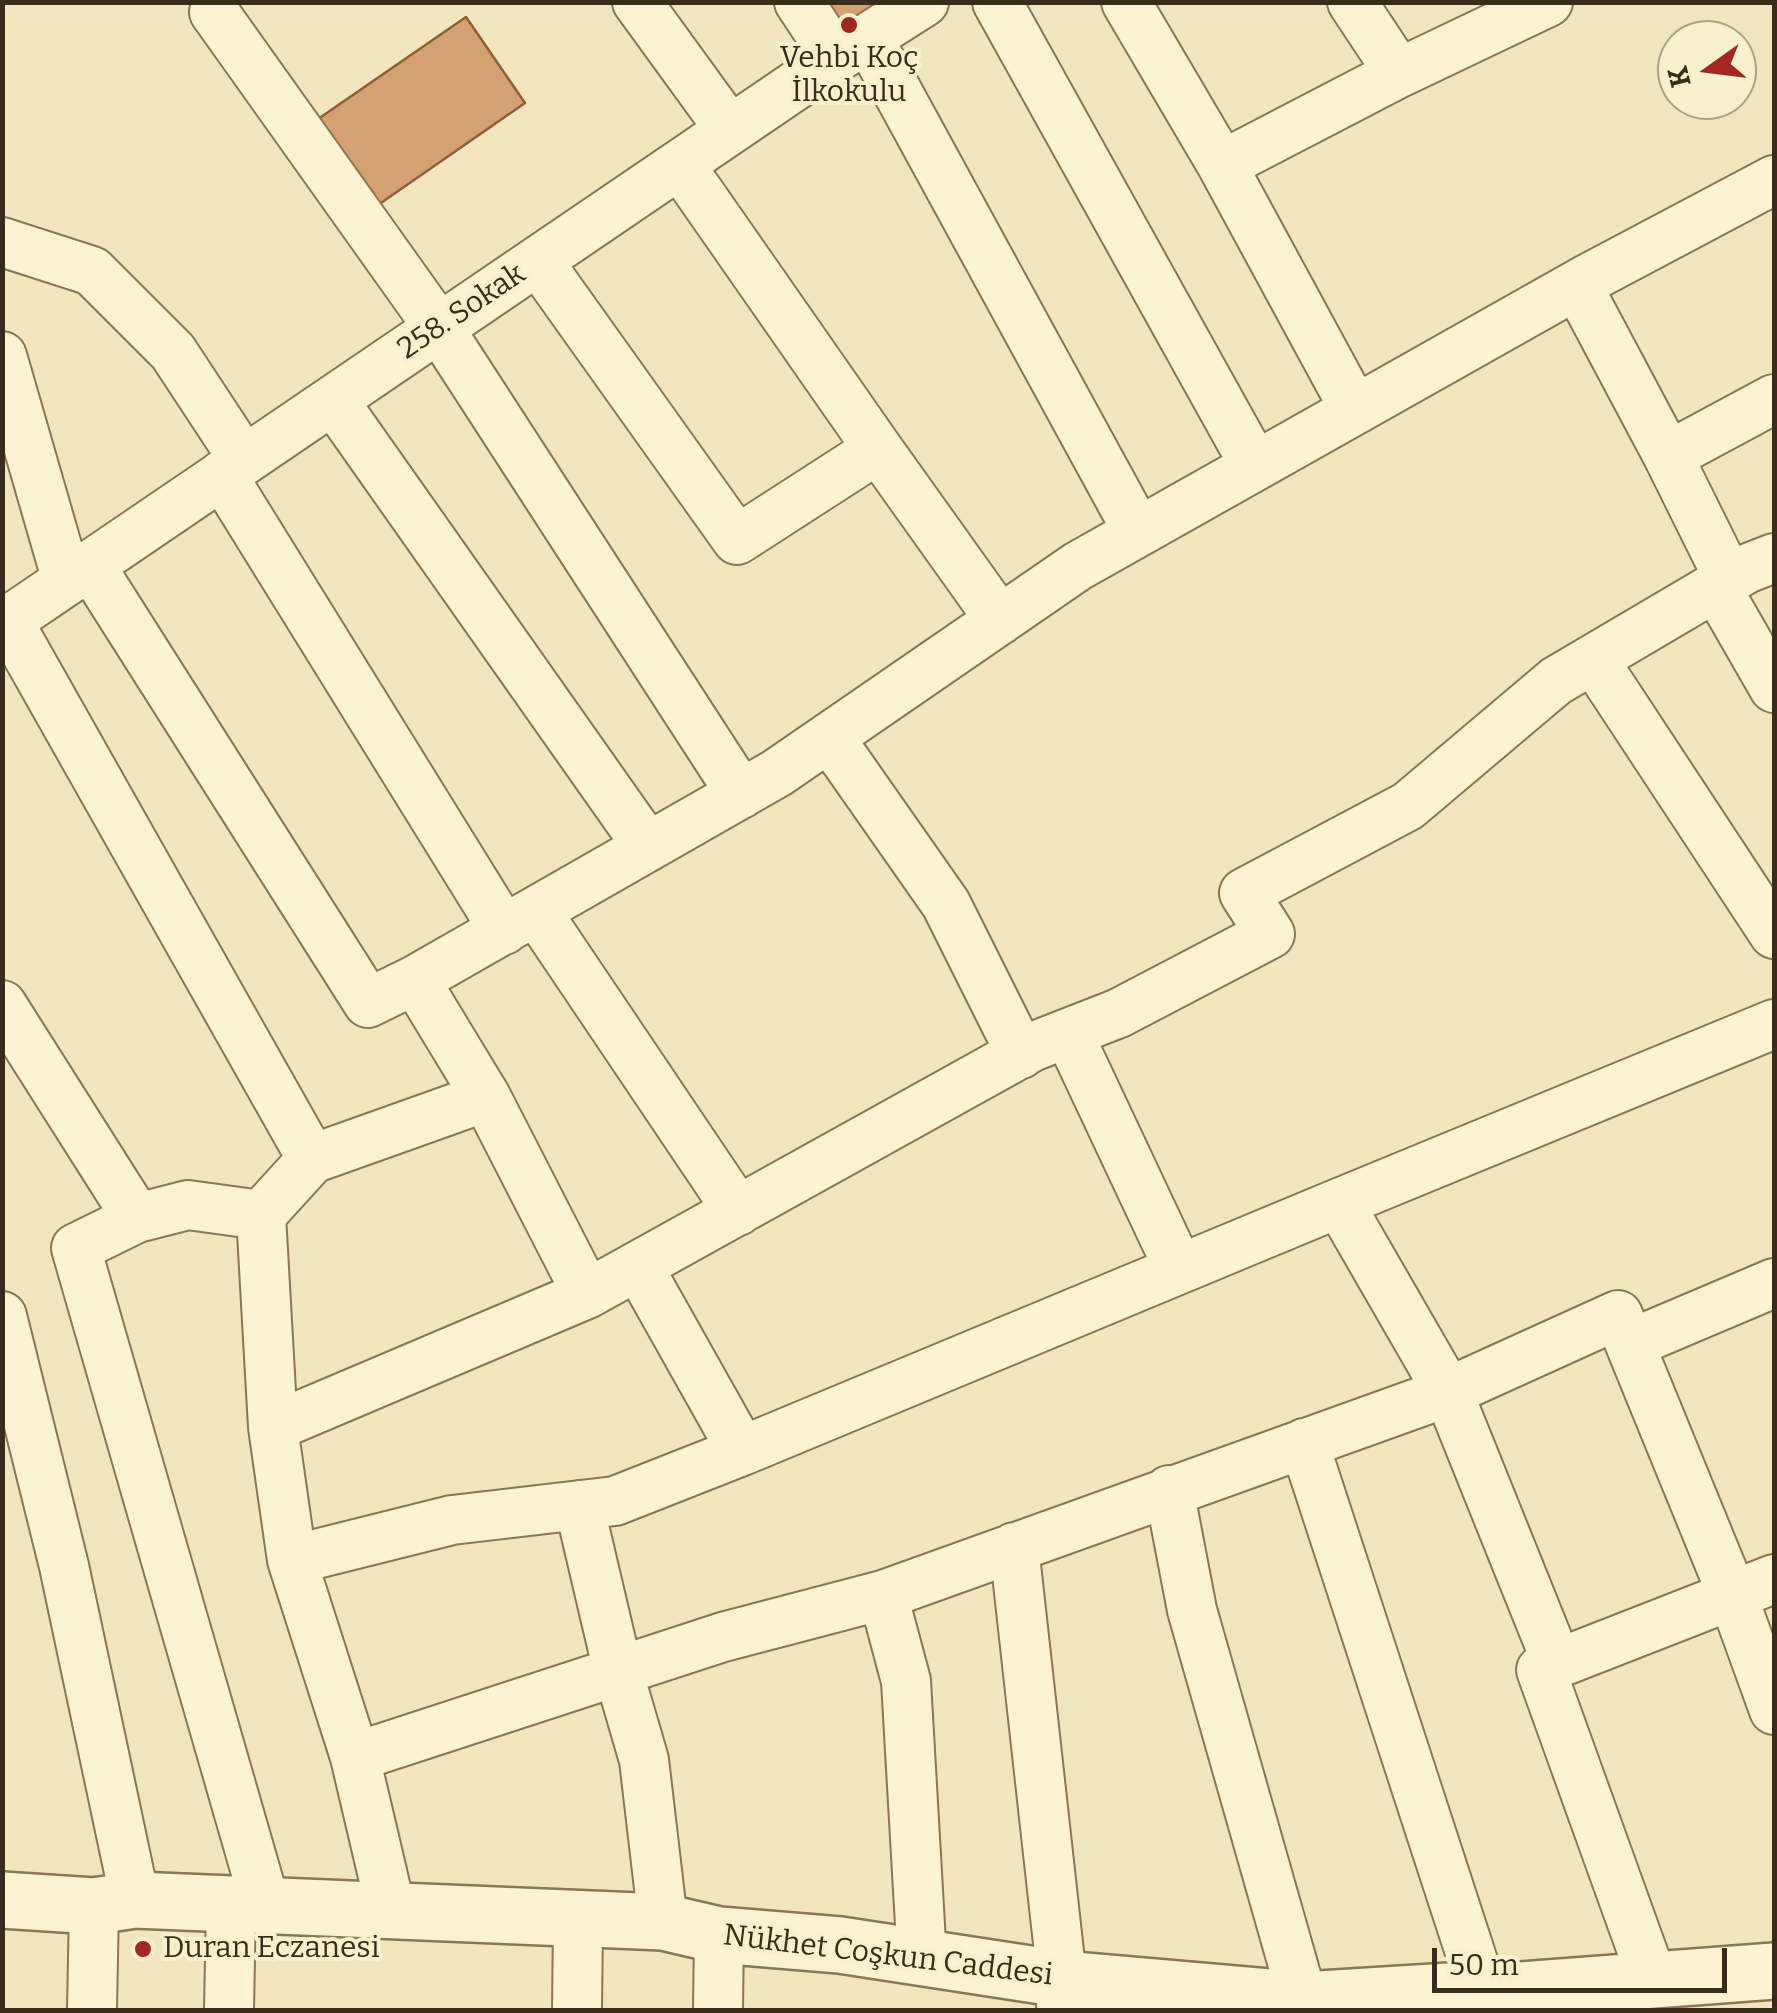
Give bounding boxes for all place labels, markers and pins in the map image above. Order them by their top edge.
marker: Vehbi Koç İlkokulu [838,14,860,36]
place label: Vehbi Koç İlkokulu [780,41,918,112]
place label: Duran Eczanesi [163,1931,380,1967]
marker: Duran Eczanesi [132,1938,154,1960]

